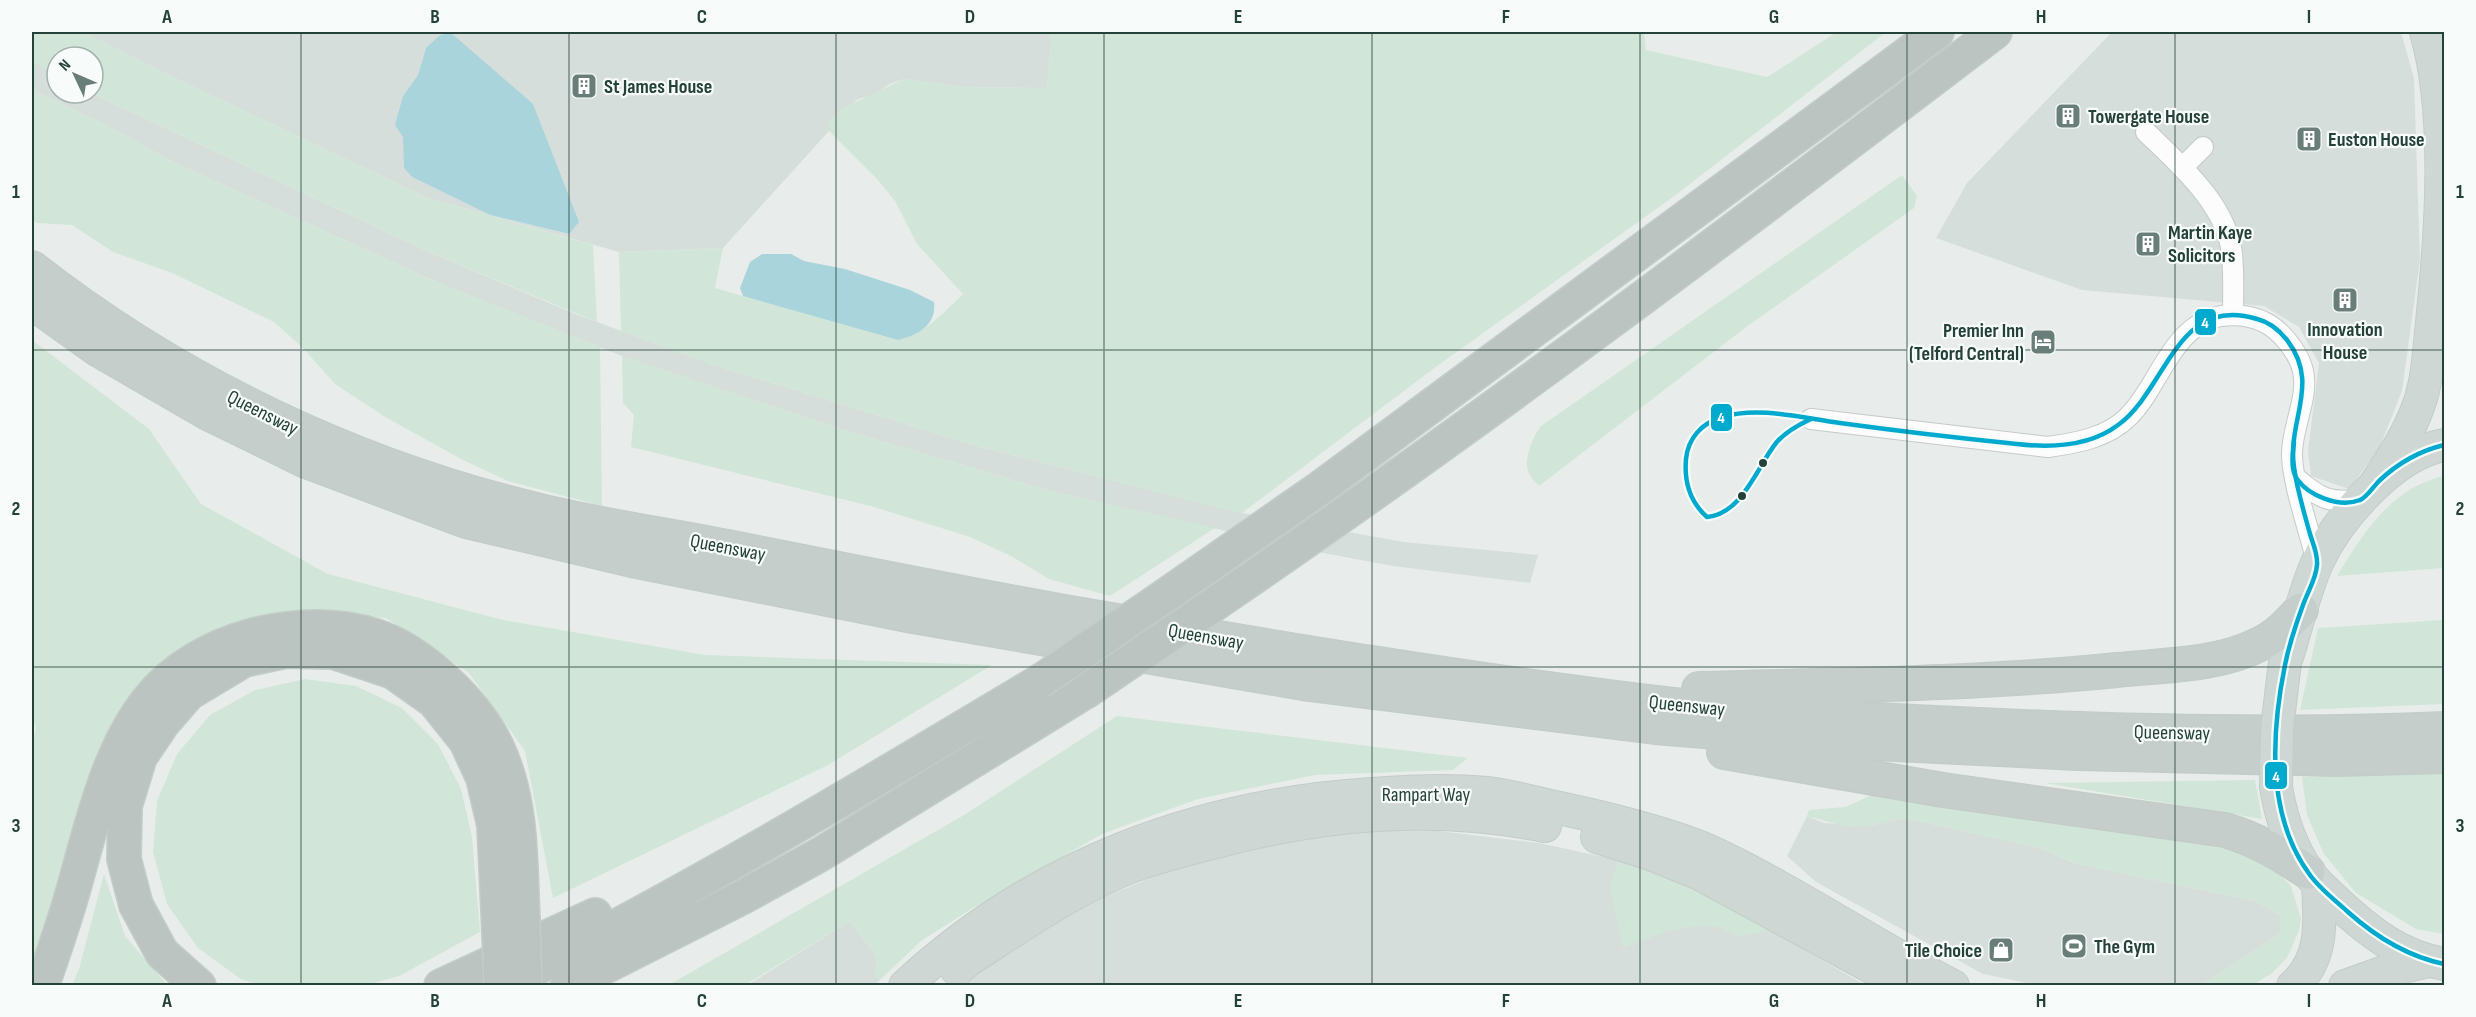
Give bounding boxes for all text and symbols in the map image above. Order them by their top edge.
text: A [161,5,172,29]
text: B [430,5,440,29]
text: C [697,5,707,29]
text: D [965,5,975,29]
text: E [1234,5,1242,29]
text: F [1502,5,1510,29]
text: G [1769,5,1779,29]
text: H [2036,5,2046,29]
text: I [2307,5,2311,29]
north arrow [45,45,105,105]
text: N [55,56,75,75]
building icon: St James House [569,71,599,101]
place label: St James House [604,75,712,99]
building icon: Towergate House [2053,101,2083,131]
place label: Towergate House [2088,105,2209,129]
building icon: Euston House [2294,124,2324,154]
place label: Euston House [2328,128,2425,152]
text: 1 [12,180,20,204]
text: 1 [2456,180,2464,204]
place label: Martin Kaye Solicitors [2168,221,2252,268]
building icon: Martin Kaye Solicitors [2133,229,2163,259]
building icon: Innovation House [2330,285,2360,315]
line badge: 4 [2194,308,2217,336]
text: 4 [2201,314,2209,333]
place label: Innovation House [2307,318,2383,365]
place label: Premier Inn (Telford Central) [1909,319,2024,366]
hotel icon: Premier Inn (Telford Central) [2028,327,2058,357]
street label: Queensway [223,385,302,441]
line badge: 4 [1710,403,1733,432]
text: 4 [1717,409,1725,428]
unlabelled marker [1757,457,1769,469]
unlabelled marker [1736,490,1748,502]
text: 2 [12,497,20,521]
text: 2 [2456,497,2464,521]
street label: Queensway [688,529,768,567]
street label: Queensway [1166,619,1246,655]
street label: Queensway [1648,690,1726,722]
street label: Queensway [2134,720,2211,746]
line badge: 4 [2264,761,2288,790]
text: 4 [2272,768,2280,787]
street label: Rampart Way [1382,783,1471,807]
text: 3 [12,814,21,838]
text: 3 [2456,814,2465,838]
sports icon: The Gym [2059,931,2089,961]
shop icon: Tile Choice [1986,935,2016,965]
place label: The Gym [2094,935,2155,959]
place label: Tile Choice [1905,939,1982,963]
text: A [161,989,172,1013]
text: B [430,989,440,1013]
text: C [697,989,707,1013]
text: D [965,989,975,1013]
text: E [1234,989,1242,1013]
text: F [1502,989,1510,1013]
text: G [1769,989,1779,1013]
text: H [2036,989,2046,1013]
text: I [2307,989,2311,1013]

